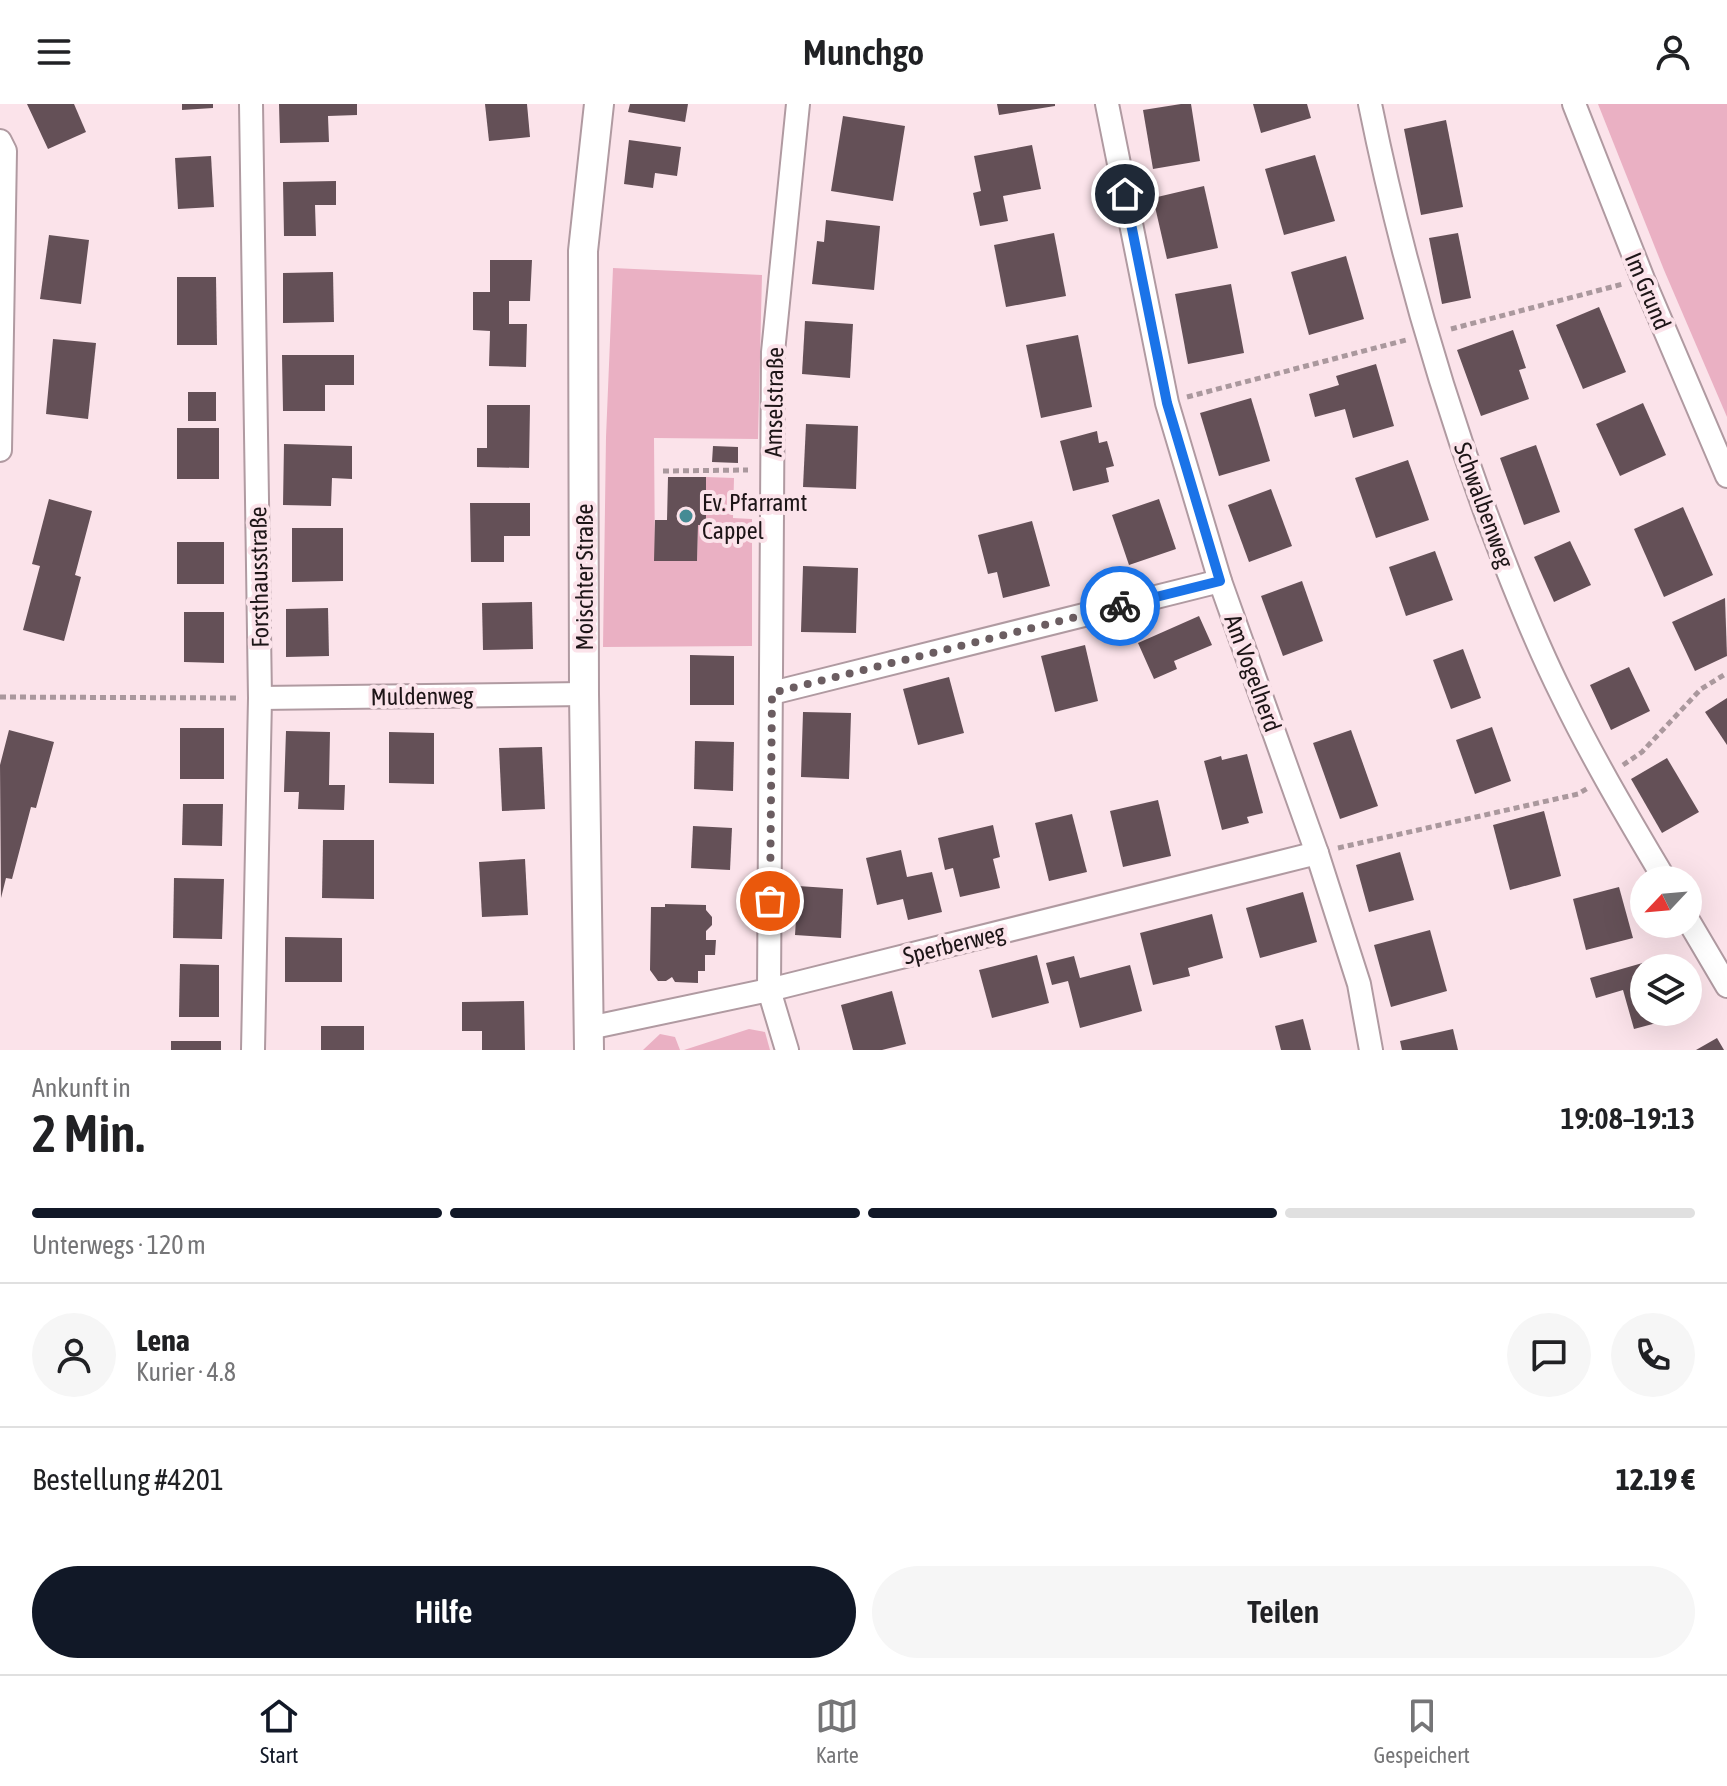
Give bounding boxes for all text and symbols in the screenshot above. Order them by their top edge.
icon: menu [32,30,76,74]
icon: person [1651,30,1695,74]
text: Munchgo [803,31,924,73]
pin [1091,160,1159,228]
icon: home [1103,172,1147,216]
street label: Im Grund [1620,248,1676,334]
street label: Amselstraße [760,347,788,457]
street label: Schwalbenweg [1449,439,1519,572]
place label: Ev. Pfarramt Cappel [702,489,808,544]
street label: Moischter Straße [571,504,598,650]
street label: Forsthausstraße [244,506,274,648]
marker: Ev. Pfarramt Cappel [677,507,695,525]
courier [1080,566,1160,646]
icon: bike [1098,584,1142,628]
street label: Am Vogelherd [1219,611,1287,735]
street label: Muldenweg [370,682,474,710]
north arrow [1630,866,1702,938]
map controls [1630,866,1702,1026]
pin [736,867,804,935]
icon: bag [748,879,792,923]
street label: Sperberweg [900,918,1008,970]
button: layers [1630,954,1702,1026]
text: Ankunft in [32,1073,131,1103]
text: 19:08–19:13 [1560,1101,1695,1135]
text: 2 Min. [32,1103,145,1163]
text: Unterwegs · 120 m [32,1230,206,1260]
button: person [32,1313,116,1397]
button: chat [1507,1313,1591,1397]
button: phone [1611,1313,1695,1397]
text: Lena [136,1323,190,1357]
text: Kurier · 4.8 [136,1357,236,1387]
text: Bestellung #4201 [32,1462,224,1496]
text: 12.19 € [1616,1462,1695,1496]
button: Hilfe [32,1566,856,1658]
button: Teilen [872,1566,1695,1658]
tab: Start [257,1694,301,1768]
tab: Karte [815,1694,859,1768]
tab: Gespeichert [1374,1694,1470,1768]

